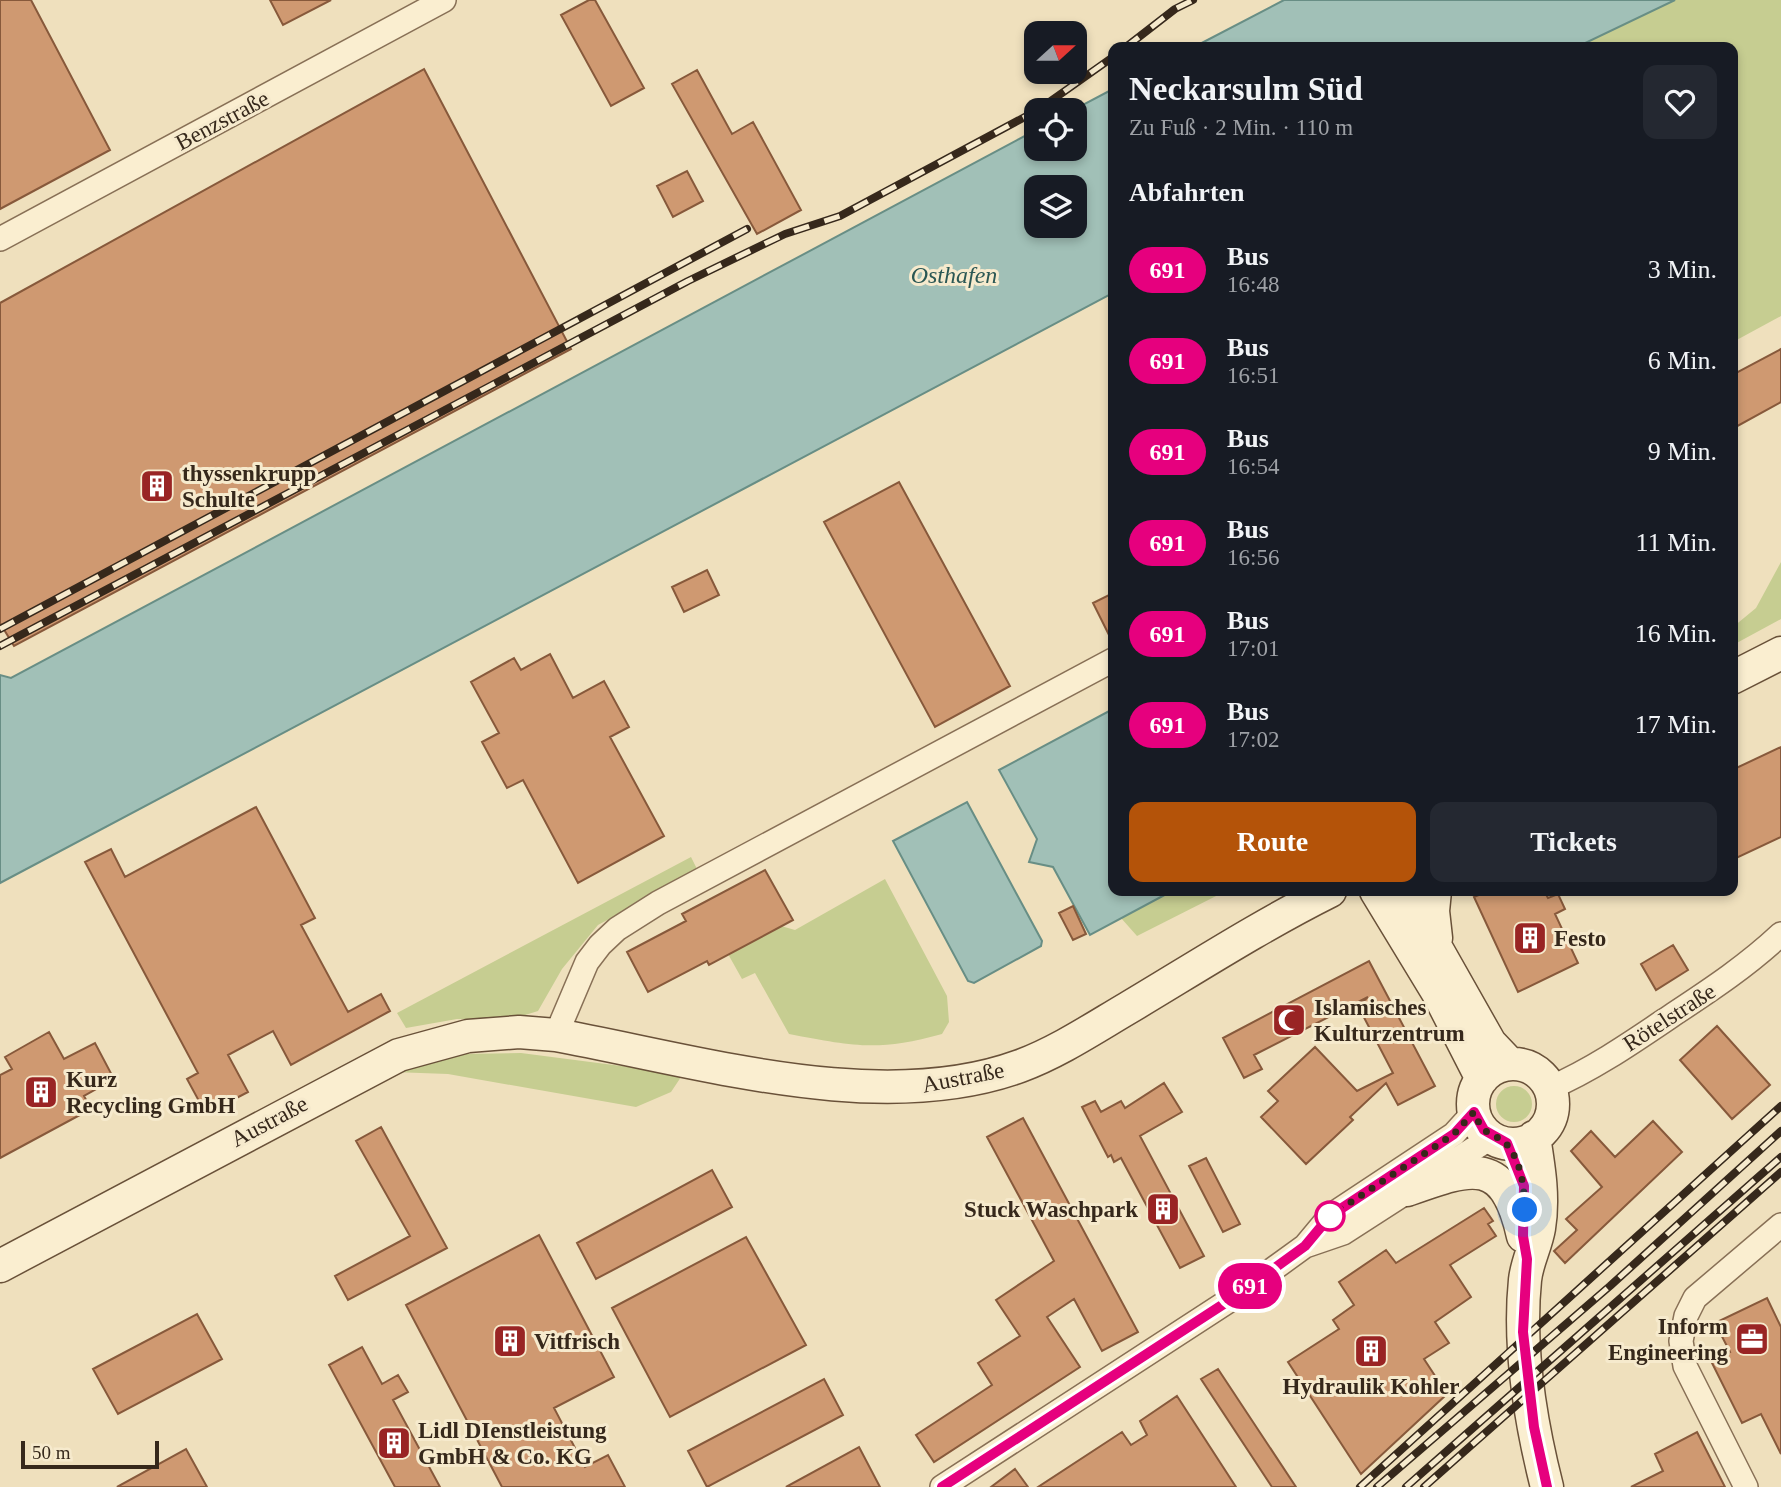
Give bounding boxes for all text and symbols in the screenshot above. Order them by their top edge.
north arrow [1024,21,1087,84]
map controls [1024,21,1087,238]
button: heart [1643,65,1717,139]
text: Neckarsulm Süd [1129,71,1363,107]
street label: Benzstraße [171,85,273,155]
button: locate [1024,98,1087,161]
text: Zu Fuß · 2 Min. · 110 m [1129,115,1353,140]
button: layers [1024,175,1087,238]
text: Abfahrten [1129,178,1245,207]
text: Bus [1227,242,1269,271]
text: 3 Min. [1648,255,1717,284]
text: 691 [1150,257,1186,283]
water label: Osthafen [911,262,997,288]
text: 16:48 [1227,272,1279,297]
text: Bus [1227,333,1269,362]
text: 6 Min. [1648,346,1717,375]
text: 691 [1150,348,1186,374]
text: 16:51 [1227,363,1279,388]
text: Bus [1227,424,1269,453]
text: 9 Min. [1648,437,1717,466]
text: 691 [1150,439,1186,465]
text: 16:54 [1227,454,1279,479]
place label: thyssenkrupp Schulte [182,461,316,512]
building icon: thyssenkrupp Schulte [138,467,176,505]
text: Bus [1227,515,1269,544]
text: 11 Min. [1636,528,1717,557]
text: 691 [1150,530,1186,556]
text: 16:56 [1227,545,1279,570]
text: Bus [1227,606,1269,635]
text: 16 Min. [1635,619,1717,648]
text: 691 [1150,621,1186,647]
text: 17:01 [1227,636,1279,661]
text: Bus [1227,697,1269,726]
text: 17 Min. [1635,710,1717,739]
text: 691 [1150,712,1186,738]
text: 17:02 [1227,727,1279,752]
button: Route [1129,802,1416,882]
button: Tickets [1430,802,1717,882]
building icon: Festo [1511,919,1549,957]
place label: Festo [1554,926,1606,951]
street label: Rötelstraße [1619,978,1720,1056]
place label: Islamisches Kulturzentrum [1314,995,1465,1046]
mosque icon: Islamisches Kulturzentrum [1270,1001,1308,1039]
street label: Austraße [920,1057,1006,1098]
place label: Kurz Recycling GmbH [66,1067,235,1118]
building icon: Kurz Recycling GmbH [22,1073,60,1111]
street label: Austraße [227,1091,312,1152]
building icon: Stuck Waschpark [1144,1190,1182,1228]
your location [1507,1192,1542,1227]
place label: Stuck Waschpark [964,1197,1138,1222]
unlabelled marker [1315,1201,1345,1231]
line badge: 691 [1210,1263,1290,1309]
text: 691 [1232,1273,1268,1299]
place label: Inform Engineering [1608,1314,1728,1365]
office icon: Inform Engineering [1733,1320,1771,1358]
building icon: Vitfrisch [491,1322,529,1360]
place label: Vitfrisch [534,1329,620,1354]
building icon: Hydraulik Kohler [1352,1332,1390,1370]
place label: Hydraulik Kohler [1283,1374,1460,1399]
place label: Lidl DIenstleistung GmbH & Co. KG [418,1418,607,1469]
building icon: Lidl DIenstleistung GmbH & Co. KG [375,1424,413,1462]
scale bar [21,1438,159,1470]
text: 50 m [32,1442,71,1463]

